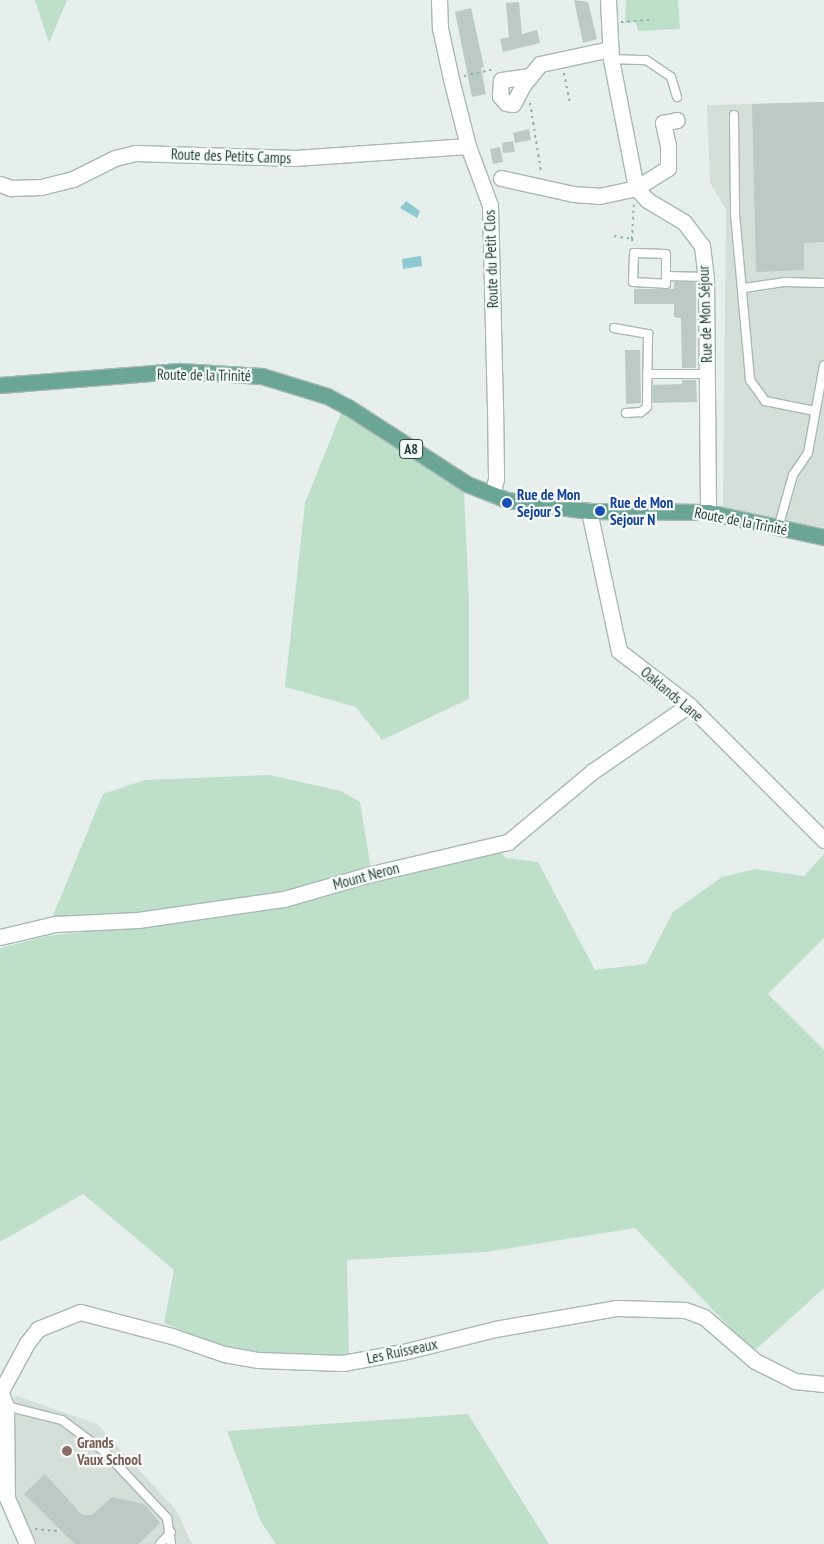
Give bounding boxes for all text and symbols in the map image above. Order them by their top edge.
street label: Route des Petits Camps [171,145,291,167]
street label: Route du Petit Clos [480,210,502,308]
street label: Rue de Mon Séjour [694,265,716,363]
street label: Route de la Trinité [157,365,251,385]
road number: A8 [398,438,424,460]
place label: Rue de Mon Sejour S [517,485,580,520]
place label: Rue de Mon Sejour N [610,493,673,528]
marker: Rue de Mon Sejour S [501,497,513,509]
street label: Route de la Trinité [693,503,789,539]
marker: Rue de Mon Sejour N [594,505,606,517]
street label: Oaklands Lane [637,663,707,725]
street label: Mount Neron [331,859,401,893]
street label: Les Ruisseaux [365,1335,439,1367]
place label: Grands Vaux School [77,1433,142,1468]
marker: Grands Vaux School [61,1445,73,1457]

